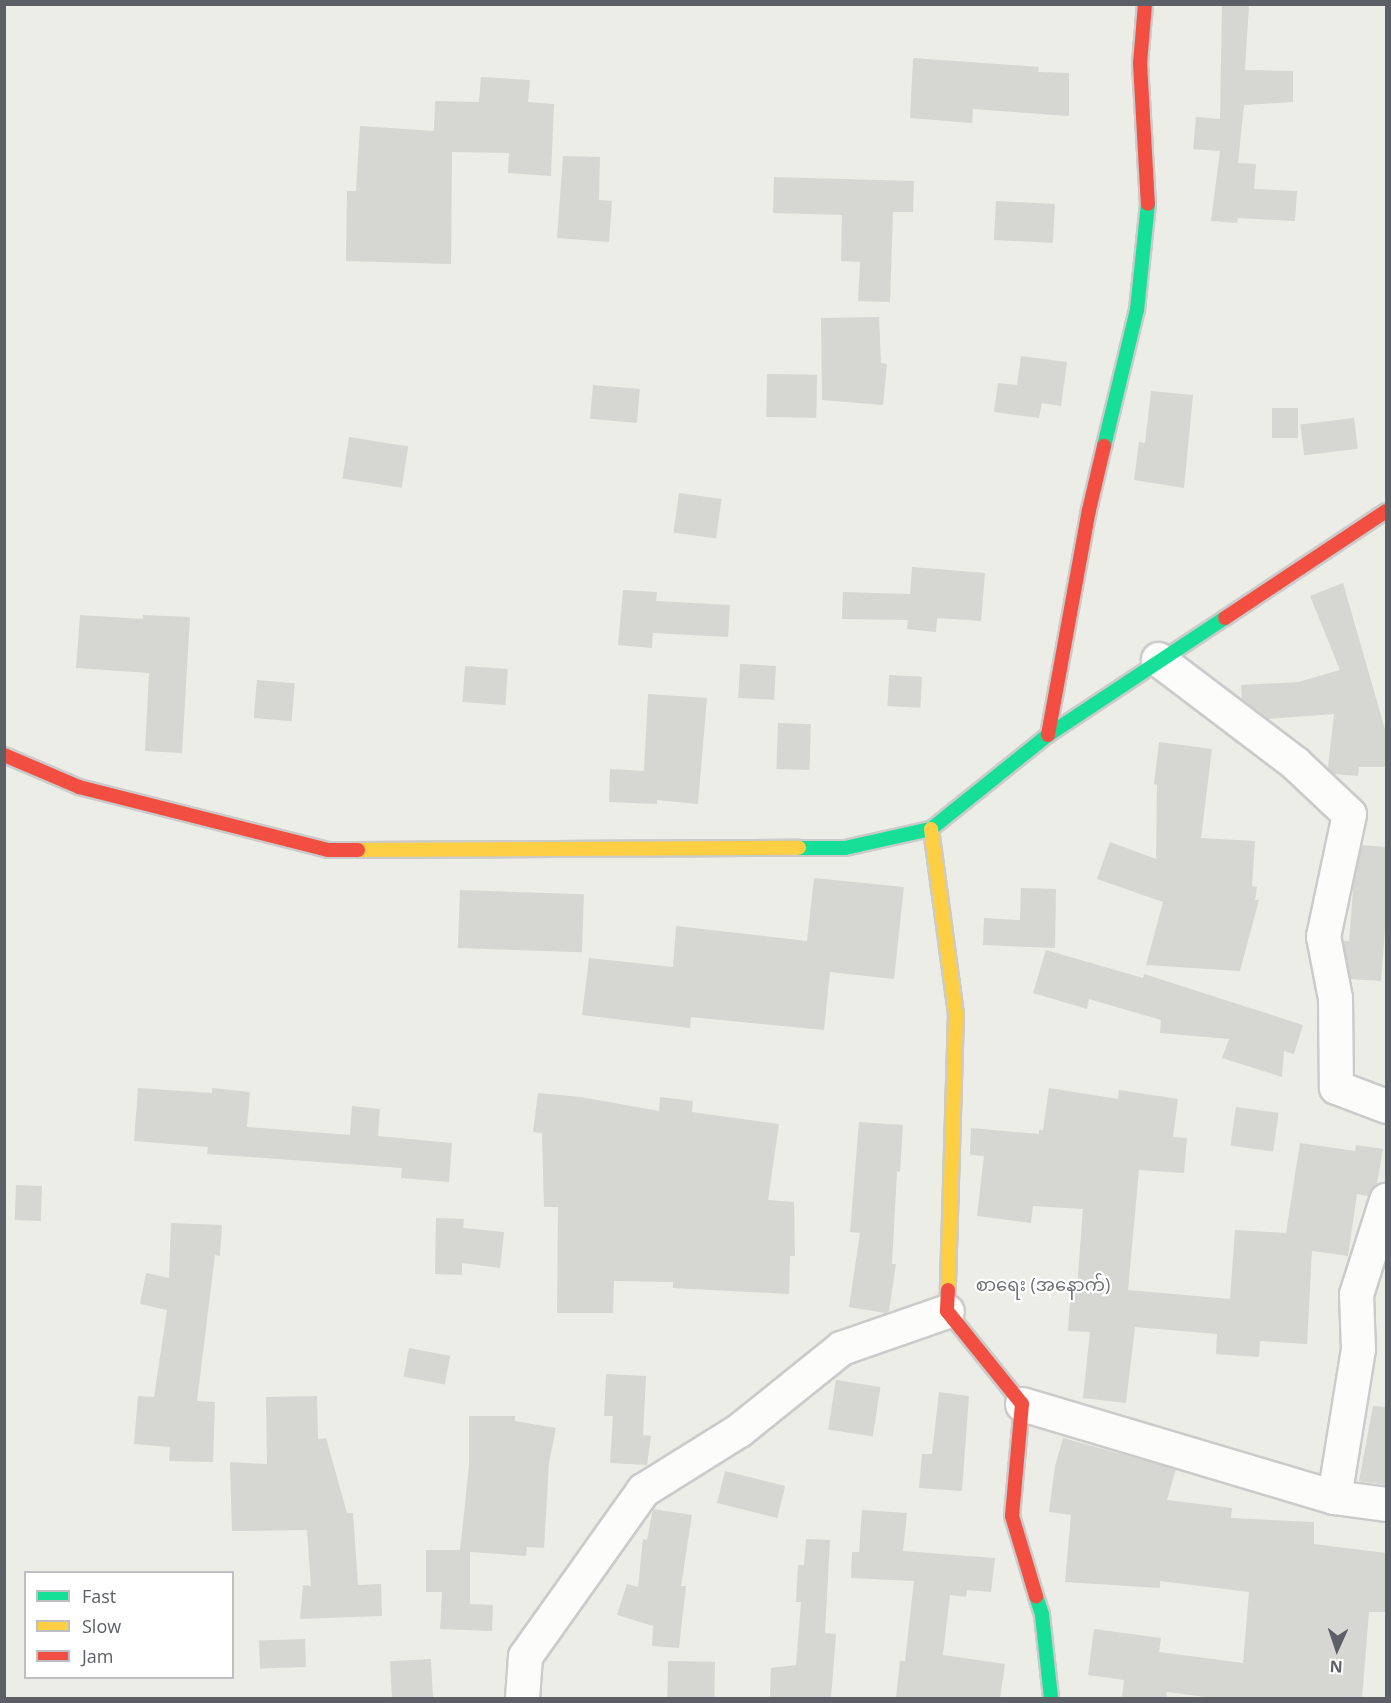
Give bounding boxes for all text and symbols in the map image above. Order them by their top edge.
district label: စာရေး (အနောက်) [976,1273,1110,1295]
legend [24,1571,234,1679]
text: Fast [82,1584,116,1608]
text: Slow [82,1614,121,1638]
north arrow [1307,1619,1367,1679]
text: Jam [82,1644,114,1668]
text: N [1329,1656,1343,1678]

